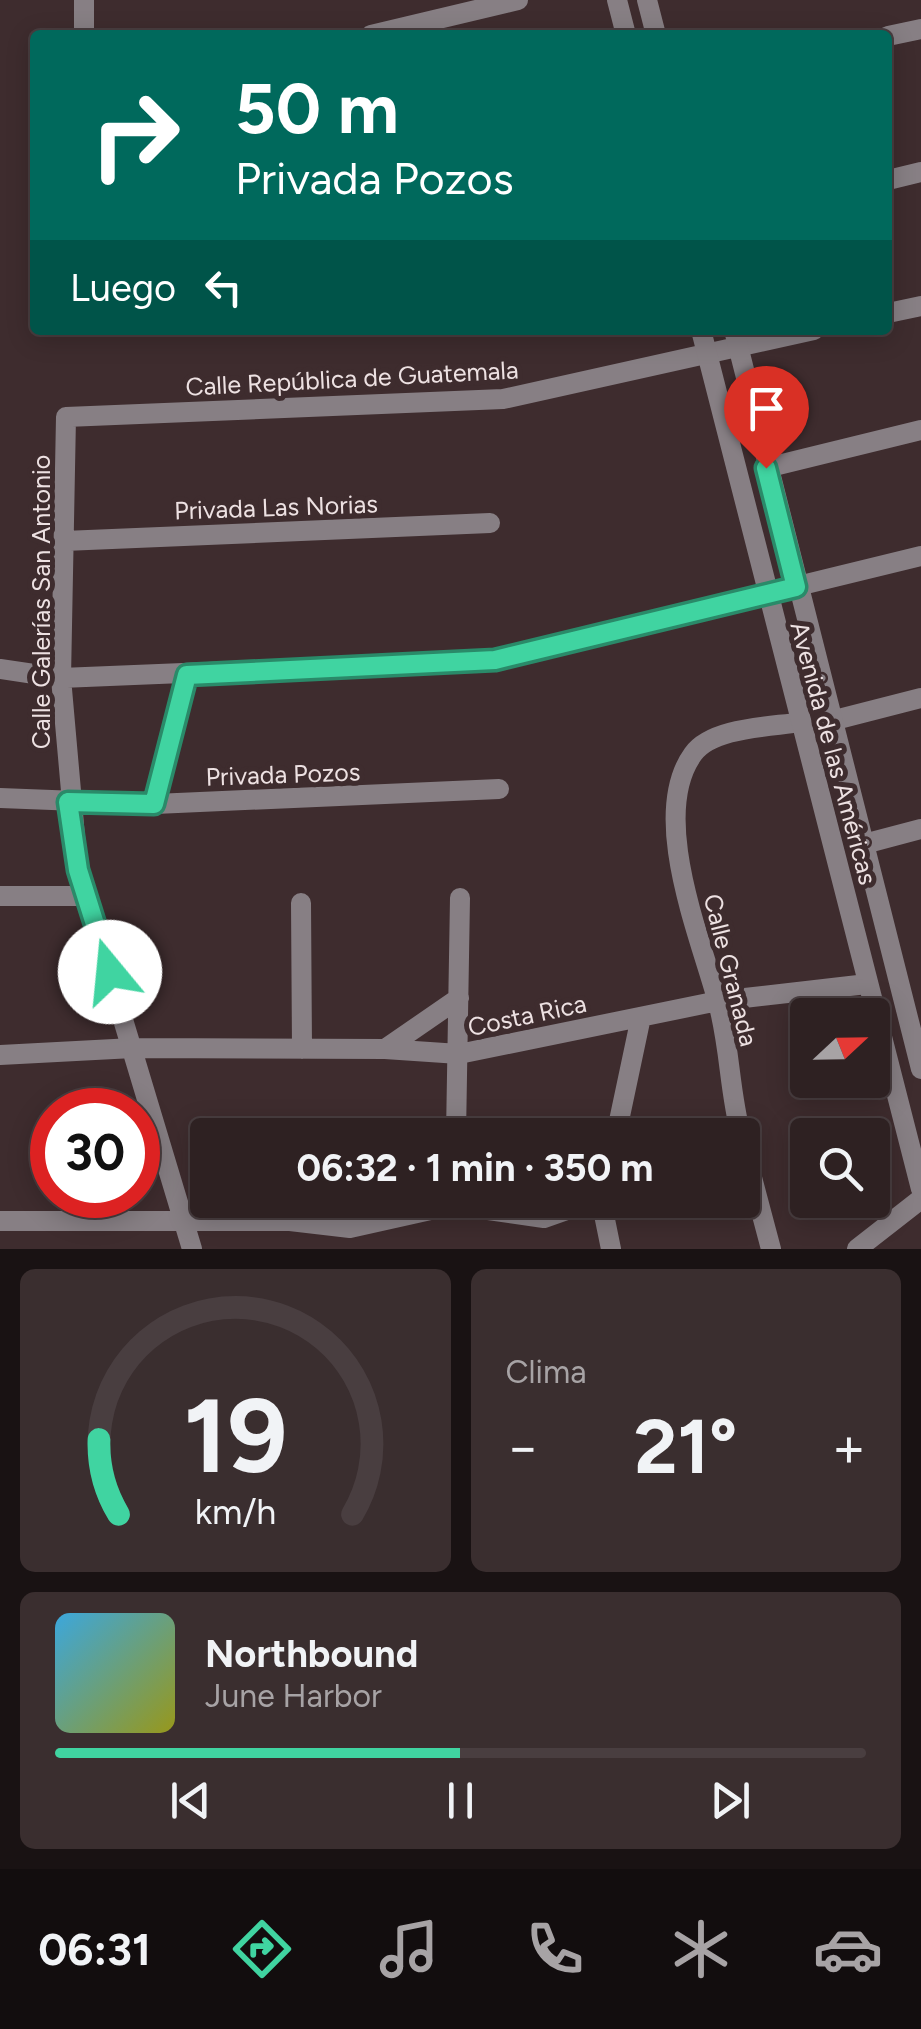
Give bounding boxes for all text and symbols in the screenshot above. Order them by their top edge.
text: 50 m [235,66,399,151]
icon: right [70,70,200,200]
text: Privada Pozos [235,151,514,205]
icon: left [196,260,251,315]
text: Luego [70,265,176,311]
street label: Calle República de Guatemala [185,354,519,402]
pin [724,366,809,469]
icon: arrive [739,381,794,436]
street label: Calle Galerías San Antonio [26,455,56,749]
street label: Privada Las Norias [174,488,378,526]
street label: Avenida de las Américas [784,618,884,888]
street label: Privada Pozos [205,756,361,792]
street label: Calle Granada [698,891,764,1049]
position arrow [58,920,162,1024]
street label: Costa Rica [465,988,589,1042]
north arrow [790,998,890,1098]
map controls [790,998,890,1218]
speed limit sign: 30 [30,1088,160,1218]
button: search [790,1118,890,1218]
text: 06:32 · 1 min · 350 m [297,1145,653,1191]
text: Clima [506,1353,587,1391]
text: 19 [183,1373,287,1498]
text: 21° [634,1402,737,1492]
text: − [506,1414,540,1480]
text: + [832,1414,866,1480]
text: km/h [194,1490,276,1533]
text: Northbound [205,1631,418,1677]
text: June Harbor [205,1677,382,1715]
icon: previous [163,1773,218,1828]
icon: pause [433,1773,488,1828]
icon: next [703,1773,758,1828]
icon: directions [227,1914,297,1984]
icon: music [374,1914,444,1984]
icon: phone [520,1914,590,1984]
icon: climate [666,1914,736,1984]
icon: car [813,1914,883,1984]
text: 06:31 [38,1922,151,1976]

